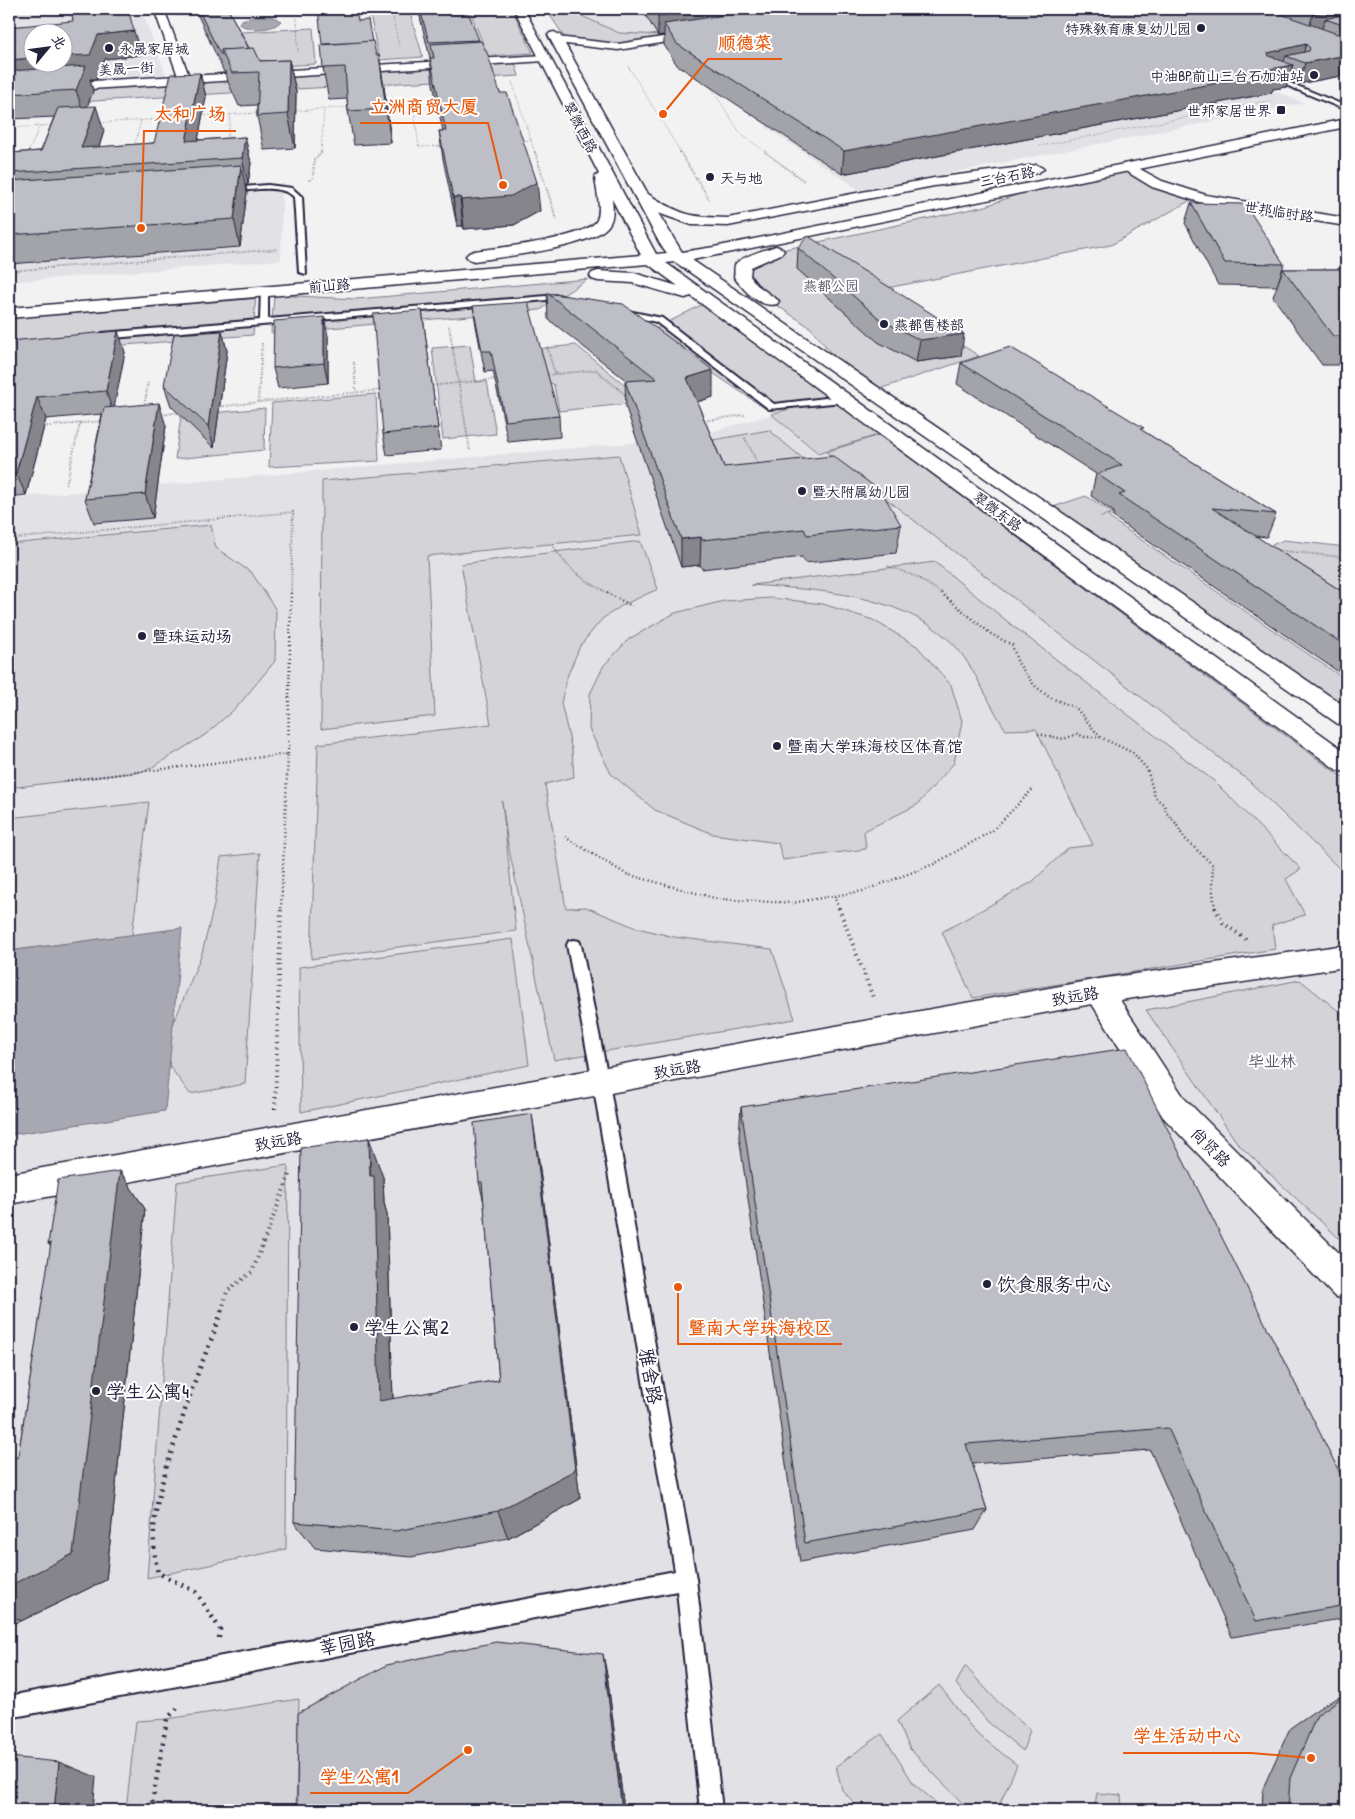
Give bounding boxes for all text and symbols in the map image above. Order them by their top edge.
place label: 特殊教育康复幼儿园 [1065,19,1191,38]
north arrow [22,22,72,72]
marker: 特殊教育康复幼儿园 [1195,22,1207,34]
callout: 顺德菜 [708,26,782,59]
text: 顺德菜 [718,30,772,55]
text: 北 [48,31,72,52]
place label: 永晟家居城 [119,39,189,58]
marker: 永晟家居城 [103,42,115,54]
street label: 美晟一街 [98,57,154,79]
place label: 中油BP前山三台石加油站 [1150,66,1304,85]
marker: 中油BP前山三台石加油站 [1308,69,1320,81]
callout: 立洲商贸大厦 [360,90,488,123]
text: 立洲商贸大厦 [370,94,478,119]
callout: 太和广场 [144,98,236,131]
street label: 翠微西路 [559,98,603,156]
text: 太和广场 [154,101,226,126]
place label: 世邦家居世界 [1187,101,1271,120]
marker: 世邦家居世界 [1275,104,1287,116]
street label: 三台石路 [978,161,1036,191]
place label: 天与地 [720,168,762,187]
marker: 天与地 [704,171,716,183]
street label: 世邦临时路 [1243,196,1315,226]
street label: 前山路 [307,274,351,296]
park label: 燕都公园 [803,276,859,295]
place label: 燕都售楼部 [894,315,964,334]
marker: 燕都售楼部 [878,318,890,330]
place label: 暨大附属幼儿园 [812,482,910,501]
marker: 暨大附属幼儿园 [796,485,808,497]
street label: 翠微东路 [970,487,1026,535]
place label: 暨珠运动场 [152,625,232,647]
marker: 暨珠运动场 [136,630,148,642]
place label: 暨南大学珠海校区体育馆 [787,735,963,757]
marker: 暨南大学珠海校区体育馆 [771,740,783,752]
street label: 致远路 [1049,981,1101,1011]
park label: 毕业林 [1248,1050,1296,1072]
street label: 致远路 [651,1054,703,1084]
street label: 尚贤路 [1186,1122,1236,1172]
street label: 致远路 [252,1126,304,1156]
place label: 饮食服务中心 [997,1271,1111,1297]
marker: 饮食服务中心 [981,1278,993,1290]
callout: 暨南大学珠海校区 [678,1311,842,1344]
place label: 学生公寓2 [364,1314,449,1340]
text: 暨南大学珠海校区 [688,1315,832,1340]
marker: 学生公寓2 [348,1321,360,1333]
street label: 雅舍路 [633,1346,669,1406]
place label: 学生公寓4 [106,1378,189,1404]
marker: 学生公寓4 [90,1385,102,1397]
street label: 莘园路 [317,1625,377,1661]
callout: 学生活动中心 [1123,1720,1251,1753]
text: 学生活动中心 [1133,1723,1241,1748]
callout: 学生公寓1 [310,1760,408,1793]
text: 学生公寓1 [320,1764,399,1789]

